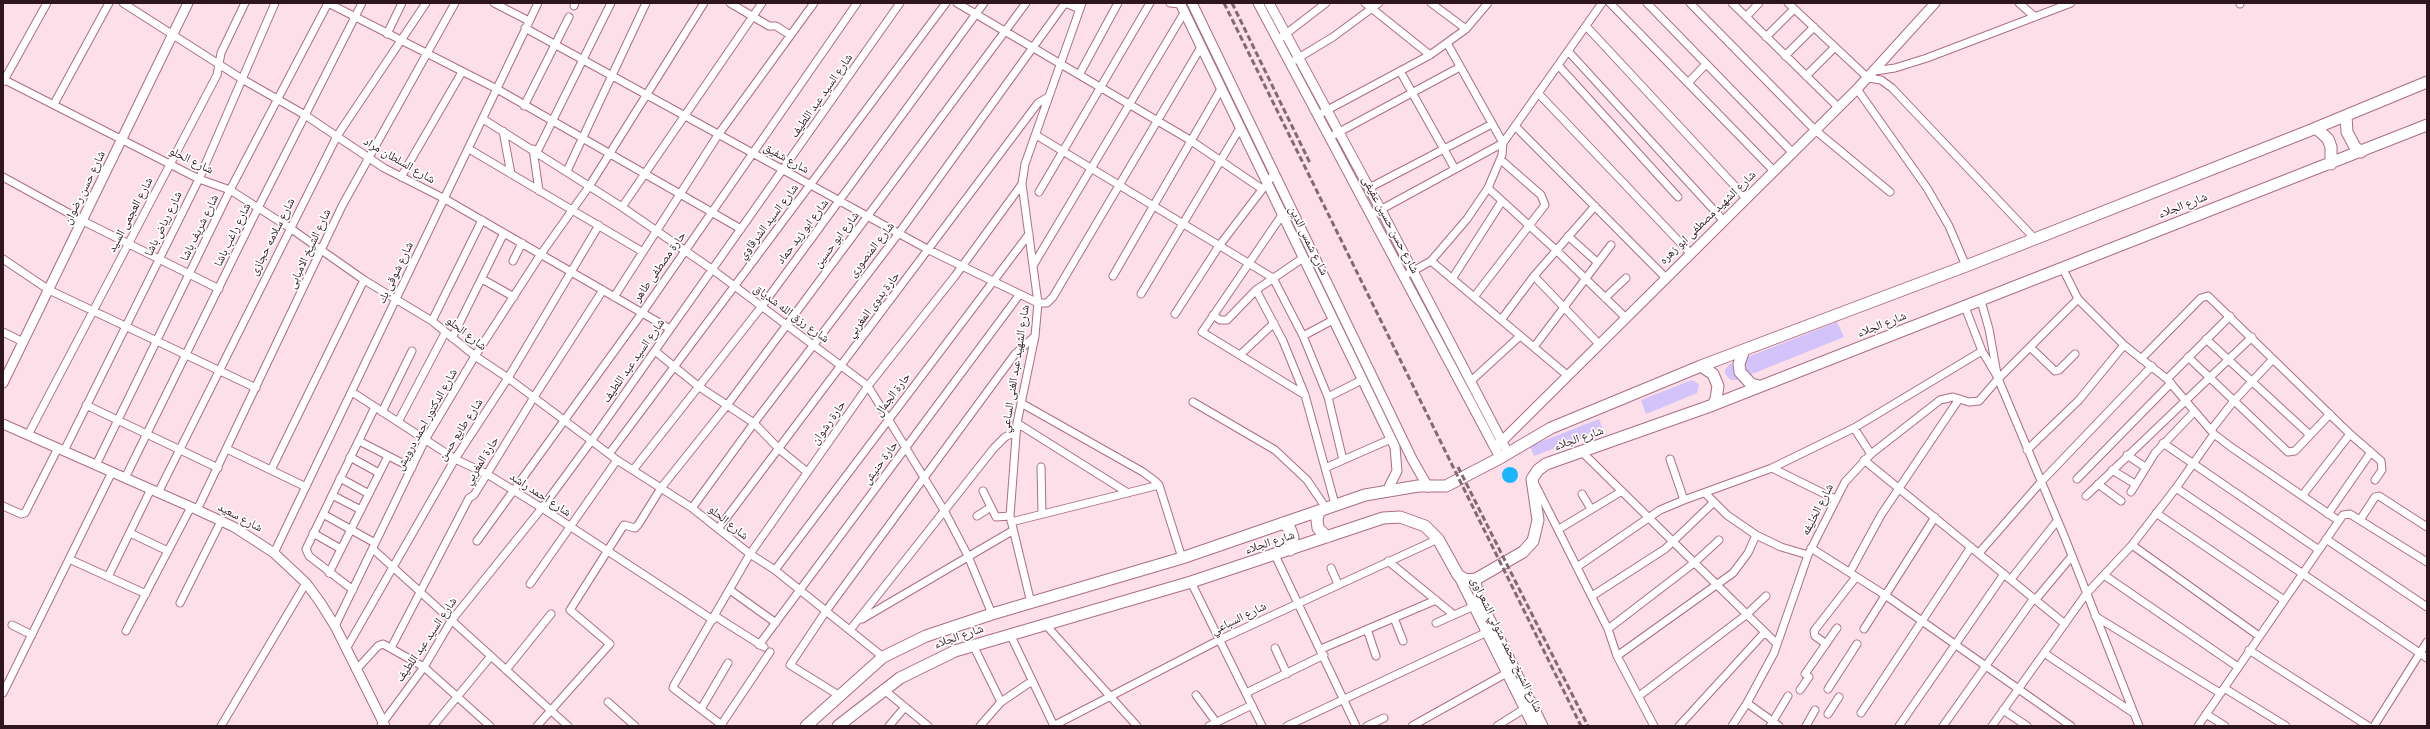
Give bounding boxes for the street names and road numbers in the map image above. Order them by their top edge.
street label: شارع السيد عبد اللطيف [788,51,856,141]
street label: شارع السلطان مراد [361,135,437,187]
street label: شارع شفيق [761,141,811,177]
street label: شارع الحلو [167,144,215,178]
street label: شارع حسن رضوان [61,149,109,227]
street label: شارع الشهيد مصطفى ابو زهره [1657,168,1759,268]
street label: شارع حسن حسين عفيفى [1358,174,1422,276]
street label: شارع العجمى السيد [105,175,157,255]
street label: شارع السيد الشرقاوي [736,181,802,263]
street label: شارع رياض باشا [142,189,186,259]
street label: شارع الجلاء [2156,190,2210,222]
street label: شارع شريف باشا [178,192,222,264]
street label: شارع سلامه حجازى [247,196,299,278]
street label: شارع ابو زيد حماد [774,197,832,267]
street label: شارع راغب باشا [211,201,255,269]
street label: شارع شمس الدين [1285,204,1331,278]
street label: شارع الشيخ الامبابى [285,207,335,291]
street label: شارع ابو حسين [811,209,863,271]
street label: شارع المنصورى [846,219,898,281]
street label: حارة مصطفى طاهر [630,229,690,305]
street label: شارع شوقى بك [375,240,417,306]
street label: حارة بدوى المغربي [844,269,904,341]
street label: شارع رزق الله شدياق [750,282,832,346]
street label: شارع الشهيد عبد الغنى الساعي [999,304,1033,434]
street label: شارع الجلاء [1855,309,1909,341]
street label: شارع الحلو [443,314,489,354]
street label: شارع السيد عبد اللطيف [600,316,668,406]
street label: شارع الدكتور احمد درويش [393,367,461,473]
street label: حارة الجمال [872,370,914,420]
street label: شارع طايع حسن [435,396,487,464]
street label: حارة رشوان [809,398,849,448]
street label: شارع الجلاء [1552,424,1606,454]
street label: حارة المغربي [461,434,503,488]
street label: حارة حنيش [860,438,902,488]
street label: شارع احمد راشد [507,470,573,520]
street label: شارع الخليفه [1799,482,1837,538]
street label: شارع سعيد [215,500,265,536]
street label: شارع الحلو [705,502,751,544]
street label: شارع الجلاء [1243,528,1297,558]
street label: شارع الشيخ محمد متولي الشعراوى [1467,575,1545,715]
street label: شارع السيد عبد اللطيف [393,595,461,685]
street label: شارع السباعي [1209,599,1269,639]
street label: شارع الجلاء [932,622,986,652]

